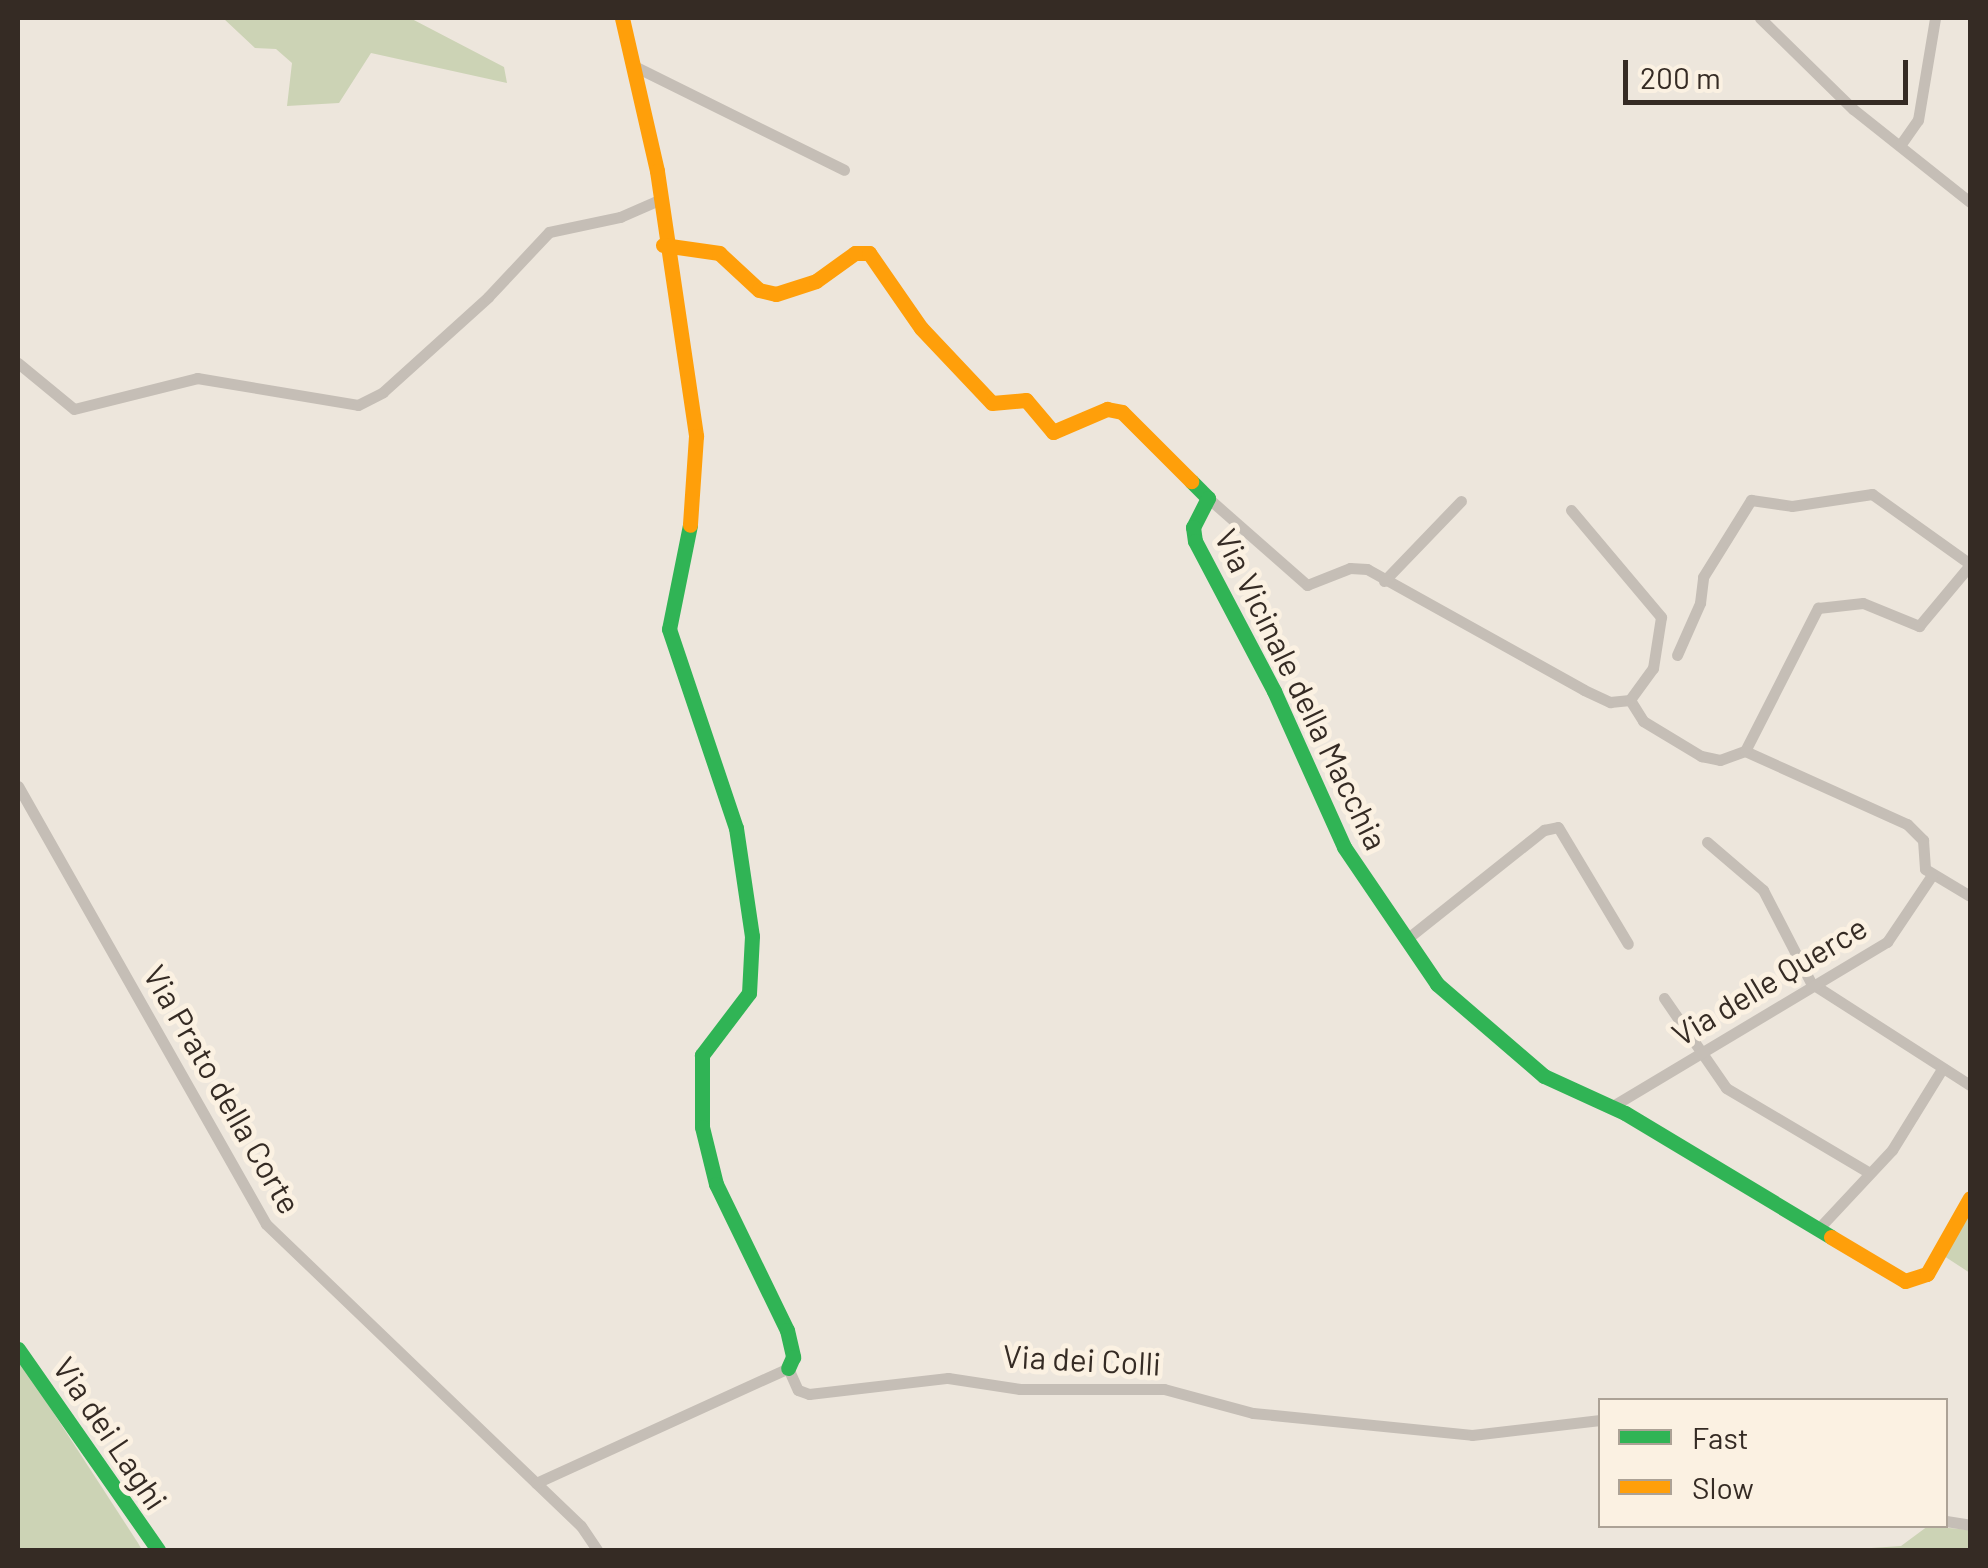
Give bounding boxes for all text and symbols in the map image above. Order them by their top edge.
scale bar [1628,40,1913,102]
text: 200 m [1640,59,1721,95]
street label: Via Vicinale della Macchia [1208,522,1396,856]
street label: Via delle Querce [1665,907,1873,1053]
street label: Via Prato della Corte [136,958,310,1220]
street label: Via dei Colli [1002,1336,1162,1382]
street label: Via dei Laghi [46,1349,176,1517]
legend [1598,1398,1948,1528]
text: Fast [1692,1419,1749,1455]
text: Slow [1692,1469,1754,1505]

